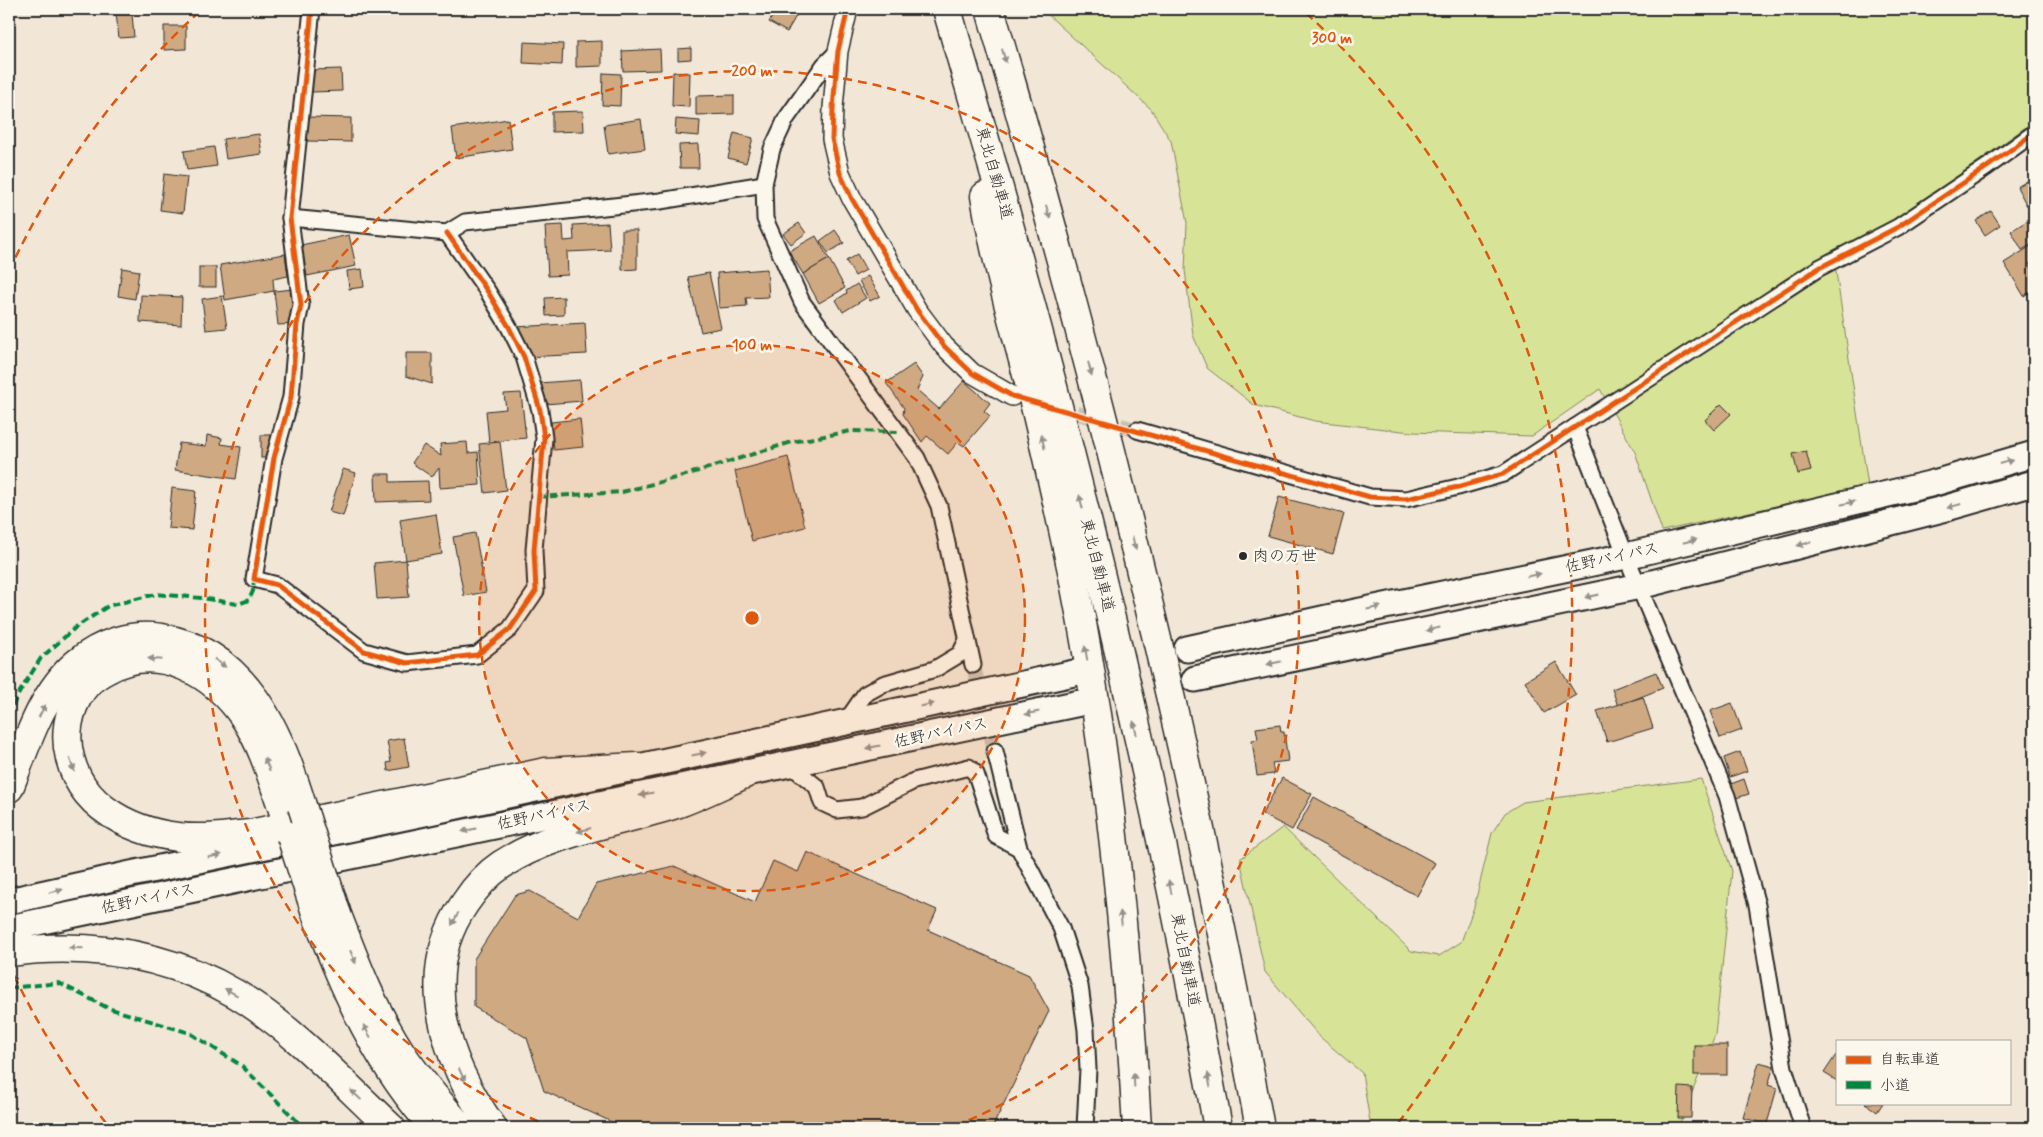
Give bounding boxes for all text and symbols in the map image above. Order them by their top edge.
text: 300 m [1312,29,1352,49]
one-way arrow [1000,48,1008,63]
text: 200 m [732,62,773,82]
street label: 東北自動車道 [971,124,1017,222]
one-way arrow [1045,204,1053,219]
text: 100 m [732,336,772,356]
one-way arrow [1087,361,1095,376]
one-way arrow [1039,434,1047,450]
one-way arrow [1998,458,2013,466]
one-way arrow [1077,494,1085,509]
one-way arrow [1841,499,1856,507]
one-way arrow [1946,503,1961,511]
street label: 東北自動車道 [1075,516,1119,614]
one-way arrow [1131,536,1139,551]
one-way arrow [1683,537,1698,545]
street label: 佐野バイパス [1563,538,1661,578]
one-way arrow [1797,540,1812,548]
place label: 肉の万世 [1253,546,1317,567]
marker: 肉の万世 [1237,550,1249,562]
one-way arrow [1526,571,1542,579]
one-way arrow [1584,592,1599,600]
one-way arrow [1367,604,1382,612]
centre of rings [743,609,761,627]
one-way arrow [1424,626,1440,634]
one-way arrow [1082,645,1090,660]
one-way arrow [147,655,163,663]
one-way arrow [213,658,227,668]
one-way arrow [1265,659,1281,667]
one-way arrow [919,701,934,709]
one-way arrow [38,704,46,718]
one-way arrow [1024,710,1040,718]
street label: 佐野バイパス [892,713,990,753]
one-way arrow [1131,720,1139,735]
one-way arrow [866,743,881,751]
one-way arrow [692,750,707,758]
one-way arrow [263,757,271,771]
one-way arrow [68,758,76,773]
one-way arrow [638,790,653,798]
street label: 佐野バイパス [495,795,593,835]
one-way arrow [461,827,477,835]
one-way arrow [577,827,592,835]
one-way arrow [208,852,223,860]
street label: 佐野バイパス [99,879,197,919]
one-way arrow [1166,879,1174,894]
one-way arrow [49,886,65,894]
one-way arrow [1117,909,1125,925]
street label: 東北自動車道 [1166,911,1204,1009]
one-way arrow [451,912,459,926]
one-way arrow [68,944,84,952]
one-way arrow [350,950,358,964]
one-way arrow [223,988,238,996]
one-way arrow [362,1024,371,1038]
legend [1836,1040,2010,1104]
text: 自転車道 [1880,1050,1940,1070]
one-way arrow [458,1068,466,1082]
one-way arrow [1130,1071,1138,1087]
one-way arrow [1205,1072,1213,1088]
text: 小道 [1880,1076,1910,1096]
one-way arrow [350,1089,362,1101]

